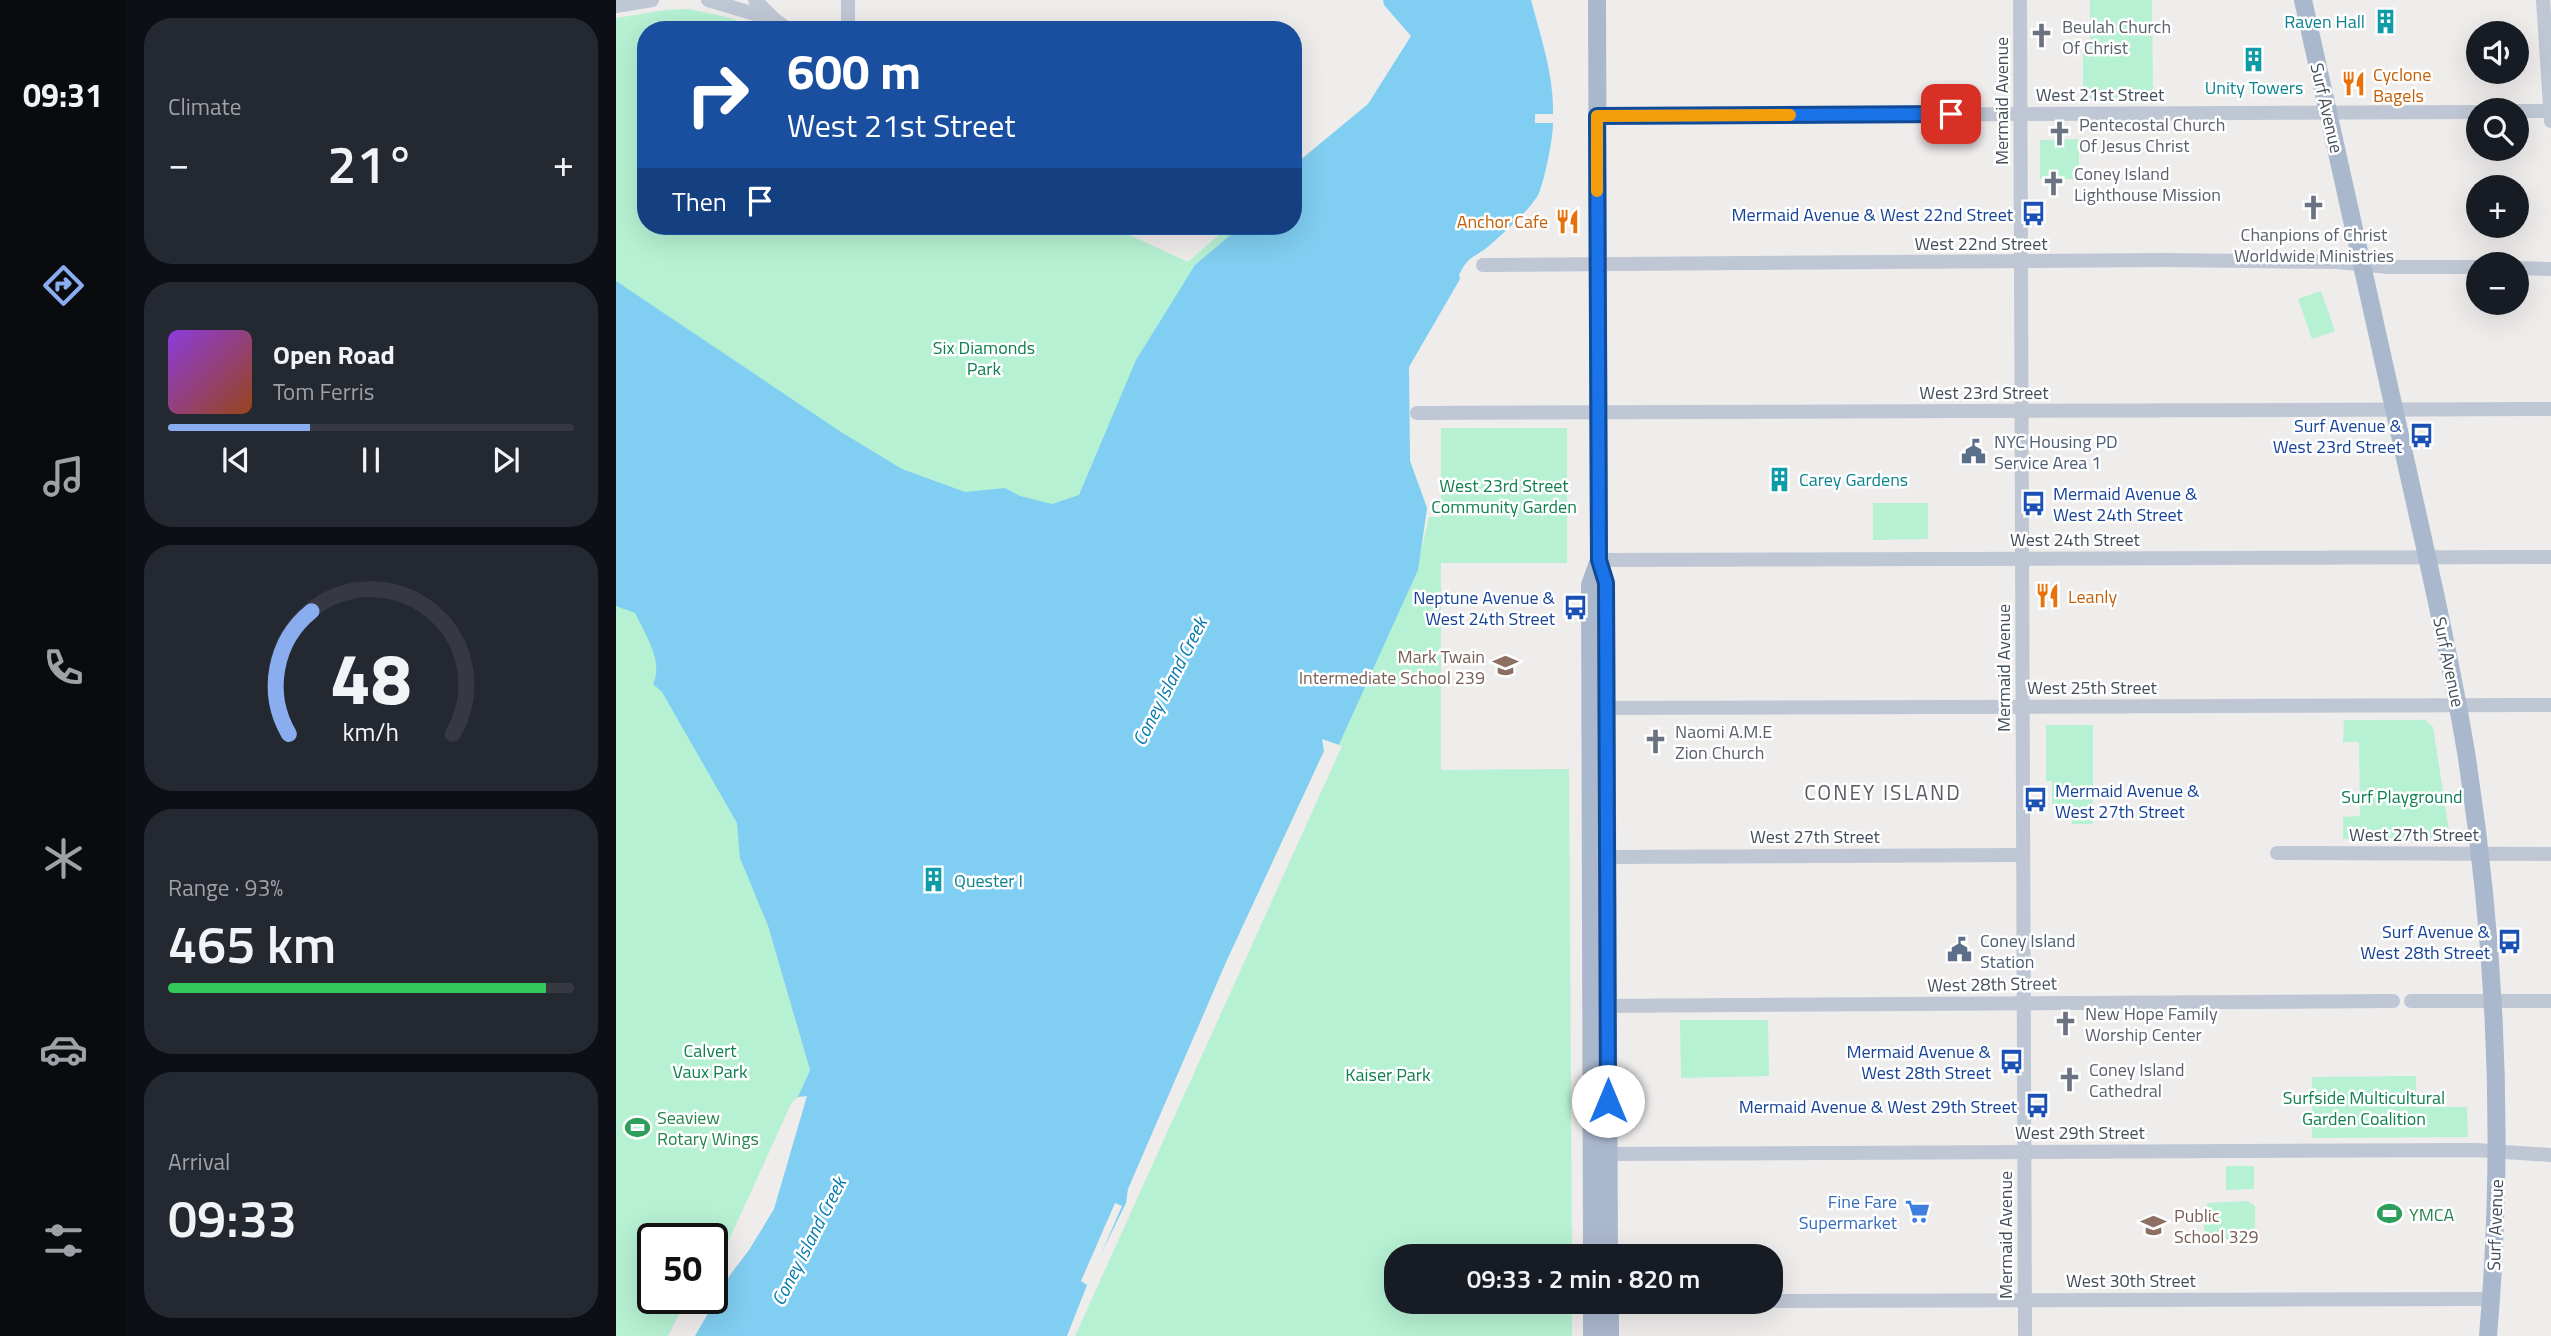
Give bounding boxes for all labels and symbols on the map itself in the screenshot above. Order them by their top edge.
building icon: Raven Hall [2371,7,2399,35]
place label: Raven Hall [2284,8,2365,35]
place label: Beulah Church Of Christ [2062,13,2171,61]
church icon: Beulah Church Of Christ [2028,22,2056,50]
street label: Mermaid Avenue [1988,37,2015,165]
building icon: Unity Towers [2240,46,2268,74]
street label: Surf Avenue [2304,60,2350,156]
place label: Cyclone Bagels [2373,61,2431,109]
restaurant icon: Cyclone Bagels [2339,70,2367,98]
place label: Unity Towers [2205,74,2303,101]
street label: West 21st Street [2036,81,2165,108]
pin [1921,84,1981,144]
place label: Pentecostal Church Of Jesus Christ [2079,111,2225,159]
church icon: Pentecostal Church Of Jesus Christ [2045,120,2073,148]
place label: Coney Island Lighthouse Mission [2074,160,2221,208]
church icon: Coney Island Lighthouse Mission [2040,169,2068,197]
church icon: Chanpions of Christ Worldwide Ministries [2300,193,2328,221]
bus stop icon: Mermaid Avenue & West 22nd Street [2019,200,2047,228]
place label: Mermaid Avenue & West 22nd Street [1732,201,2014,228]
restaurant icon: Anchor Cafe [1554,207,1582,235]
place label: Anchor Cafe [1457,208,1548,235]
place label: Chanpions of Christ Worldwide Ministries [2234,221,2394,269]
street label: West 22nd Street [1914,230,2048,257]
park label: Six Diamonds Park [933,334,1035,382]
street label: West 23rd Street [1919,379,2049,406]
place label: Surf Avenue & West 23rd Street [2273,412,2403,460]
bus stop icon: Surf Avenue & West 23rd Street [2408,421,2436,449]
place label: NYC Housing PD Service Area 1 [1994,428,2118,476]
public building icon: NYC Housing PD Service Area 1 [1960,437,1988,465]
building icon: Carey Gardens [1765,465,1793,493]
place label: Carey Gardens [1799,466,1908,493]
park label: West 23rd Street Community Garden [1431,472,1577,520]
place label: Mermaid Avenue & West 24th Street [2053,480,2198,528]
bus stop icon: Mermaid Avenue & West 24th Street [2019,489,2047,517]
street label: West 24th Street [2010,526,2141,553]
restaurant icon: Leanly [2034,582,2062,610]
place label: Leanly [2068,583,2117,610]
place label: Neptune Avenue & West 24th Street [1413,584,1556,632]
bus stop icon: Neptune Avenue & West 24th Street [1561,593,1589,621]
street label: Mermaid Avenue [1990,604,2017,732]
water label: Coney Island Creek [1124,610,1215,750]
street label: Surf Avenue [2426,614,2472,710]
place label: Mark Twain Intermediate School 239 [1299,643,1485,691]
school or university icon: Mark Twain Intermediate School 239 [1491,652,1519,680]
street label: West 25th Street [2027,674,2158,701]
place label: Naomi A.M.E Zion Church [1675,718,1772,766]
church icon: Naomi A.M.E Zion Church [1641,727,1669,755]
district label: CONEY ISLAND [1804,776,1962,808]
place label: Mermaid Avenue & West 27th Street [2055,777,2200,825]
park label: Surf Playground [2341,783,2463,810]
bus stop icon: Mermaid Avenue & West 27th Street [2021,786,2049,814]
street label: West 27th Street [2349,821,2480,848]
street label: West 27th Street [1750,823,1881,850]
building icon: Quester I [920,866,948,894]
place label: Quester I [954,867,1023,894]
place label: Surf Avenue & West 28th Street [2360,918,2491,966]
place label: Coney Island Station [1980,927,2076,975]
bus stop icon: Surf Avenue & West 28th Street [2496,927,2524,955]
public building icon: Coney Island Station [1946,936,1974,964]
street label: West 28th Street [1927,969,2058,999]
place label: New Hope Family Worship Center [2085,1000,2218,1048]
church icon: New Hope Family Worship Center [2051,1009,2079,1037]
park label: Calvert Vaux Park [672,1037,748,1085]
place label: Mermaid Avenue & West 28th Street [1847,1038,1992,1086]
bus stop icon: Mermaid Avenue & West 28th Street [1997,1047,2025,1075]
place label: Coney Island Cathedral [2089,1056,2185,1104]
park label: Kaiser Park [1345,1061,1431,1088]
position arrow [1571,1064,1645,1138]
church icon: Coney Island Cathedral [2055,1065,2083,1093]
park label: Surfside Multicultural Garden Coalition [2283,1084,2445,1132]
bus stop icon: Mermaid Avenue & West 29th Street [2023,1092,2051,1120]
place label: Mermaid Avenue & West 29th Street [1739,1093,2018,1120]
place label: Seaview Rotary Wings [657,1104,759,1152]
sports icon: Seaview Rotary Wings [623,1113,651,1141]
street label: West 29th Street [2015,1119,2146,1146]
water label: Coney Island Creek [763,1170,854,1310]
street label: Mermaid Avenue [1992,1171,2019,1299]
street label: Surf Avenue [2480,1179,2510,1271]
place label: Fine Fare Supermarket [1799,1188,1898,1236]
supermarket icon: Fine Fare Supermarket [1903,1197,1931,1225]
sports icon: YMCA [2375,1200,2403,1228]
place label: YMCA [2409,1201,2455,1228]
place label: Public School 329 [2174,1202,2259,1250]
school or university icon: Public School 329 [2140,1211,2168,1239]
speed limit sign: 50 [637,1223,728,1314]
street label: West 30th Street [2066,1267,2197,1294]

